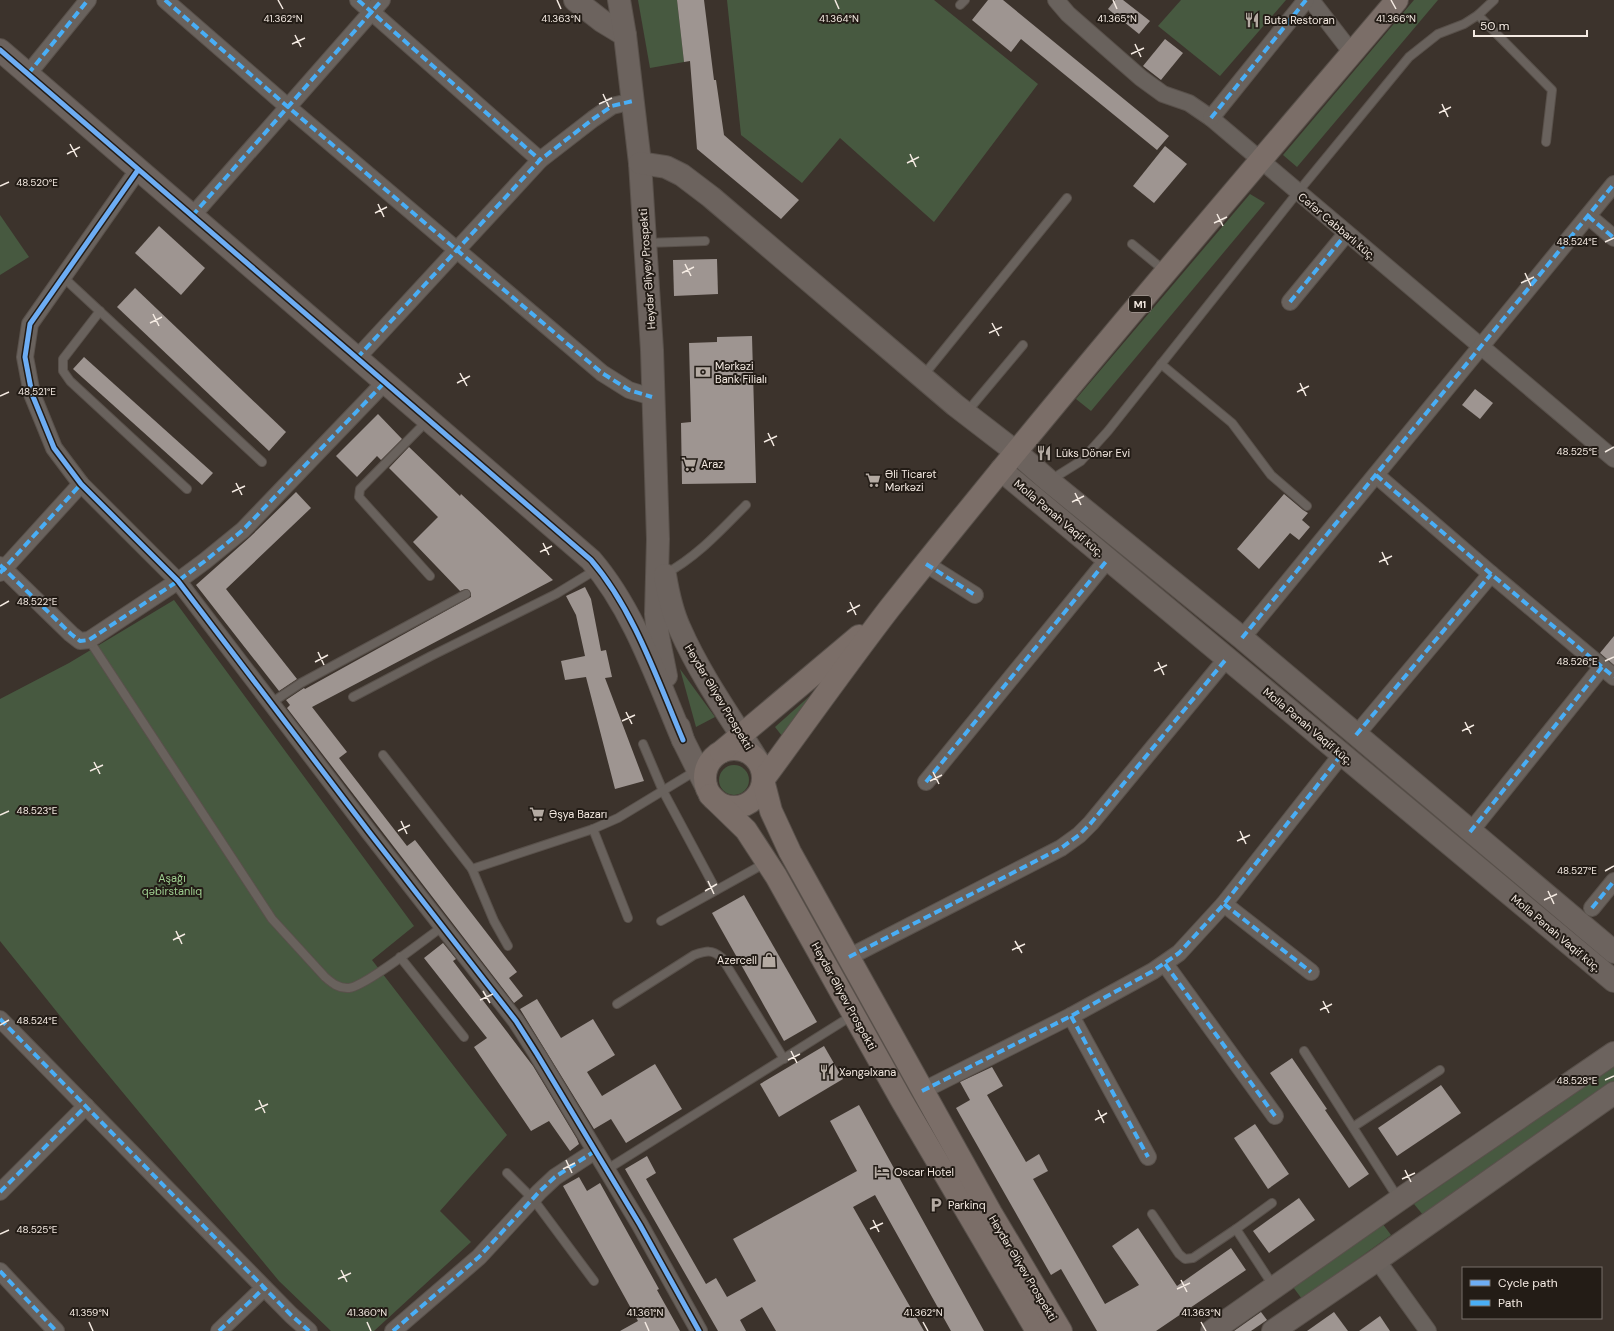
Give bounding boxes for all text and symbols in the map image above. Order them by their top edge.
restaurant icon: Buta Restoran [1243,11,1261,29]
text: 41.362°N [263,12,303,25]
text: 41.363°N [541,12,581,25]
text: 41.364°N [819,12,859,25]
text: 41.365°N [1097,12,1137,25]
text: 41.366°N [1376,12,1416,25]
scale bar [1474,12,1587,38]
place label: Buta Restoran [1264,13,1335,27]
text: 50 m [1480,18,1509,34]
text: 48.520°E [16,176,58,189]
street label: Cəfər Cabbarlı küç. [1295,190,1379,262]
street label: Heydər Əliyev Prospekti [636,208,658,330]
text: 48.524°E [1557,235,1598,248]
road number: M1 [1129,296,1151,312]
place label: Mərkəzi Bank Filialı [715,359,767,386]
bank icon: Mərkəzi Bank Filialı [694,363,712,381]
text: 48.521°E [18,385,56,398]
restaurant icon: Lüks Dönər Evi [1035,444,1053,462]
text: 48.525°E [1557,445,1598,458]
place label: Lüks Dönər Evi [1056,446,1130,460]
supermarket icon: Araz [680,455,698,473]
place label: Araz [701,457,723,471]
place label: Əli Ticarət Mərkəzi [885,467,937,494]
supermarket icon: Əli Ticarət Mərkəzi [864,471,882,489]
street label: Molla Pənah Vaqif küç. [1011,476,1107,560]
text: 48.522°E [17,595,58,608]
street label: Heydər Əliyev Prospekti [682,642,756,752]
text: 48.526°E [1556,655,1598,668]
street label: Molla Pənah Vaqif küç. [1260,684,1356,768]
text: 48.523°E [17,804,58,817]
supermarket icon: Əşya Bazarı [528,805,546,823]
place label: Əşya Bazarı [549,807,607,821]
text: 48.527°E [1557,864,1597,877]
park label: Aşağı qəbirstanlıq [142,871,202,898]
street label: Molla Pənah Vaqif küç. [1508,891,1604,975]
street label: Heydər Əliyev Prospekti [809,940,879,1052]
shop icon: Azercell [760,951,778,969]
place label: Azercell [717,953,757,967]
text: 48.524°E [17,1014,58,1027]
restaurant icon: Xəngəlxana [818,1063,836,1081]
place label: Xəngəlxana [839,1065,896,1079]
text: 48.528°E [1557,1074,1598,1087]
hotel icon: Oscar Hotel [873,1163,891,1181]
place label: Oscar Hotel [894,1165,954,1179]
parking icon: Parkinq [927,1196,945,1214]
place label: Parkinq [948,1198,986,1212]
street label: Heydər Əliyev Prospekti [986,1213,1060,1323]
text: 48.525°E [17,1223,58,1236]
legend [1462,1267,1602,1319]
text: Cycle path [1498,1275,1558,1291]
text: Path [1498,1295,1523,1311]
text: 41.359°N [69,1306,109,1319]
text: 41.360°N [347,1306,387,1319]
text: 41.361°N [627,1306,663,1319]
text: 41.362°N [903,1306,943,1319]
text: 41.363°N [1181,1306,1221,1319]

